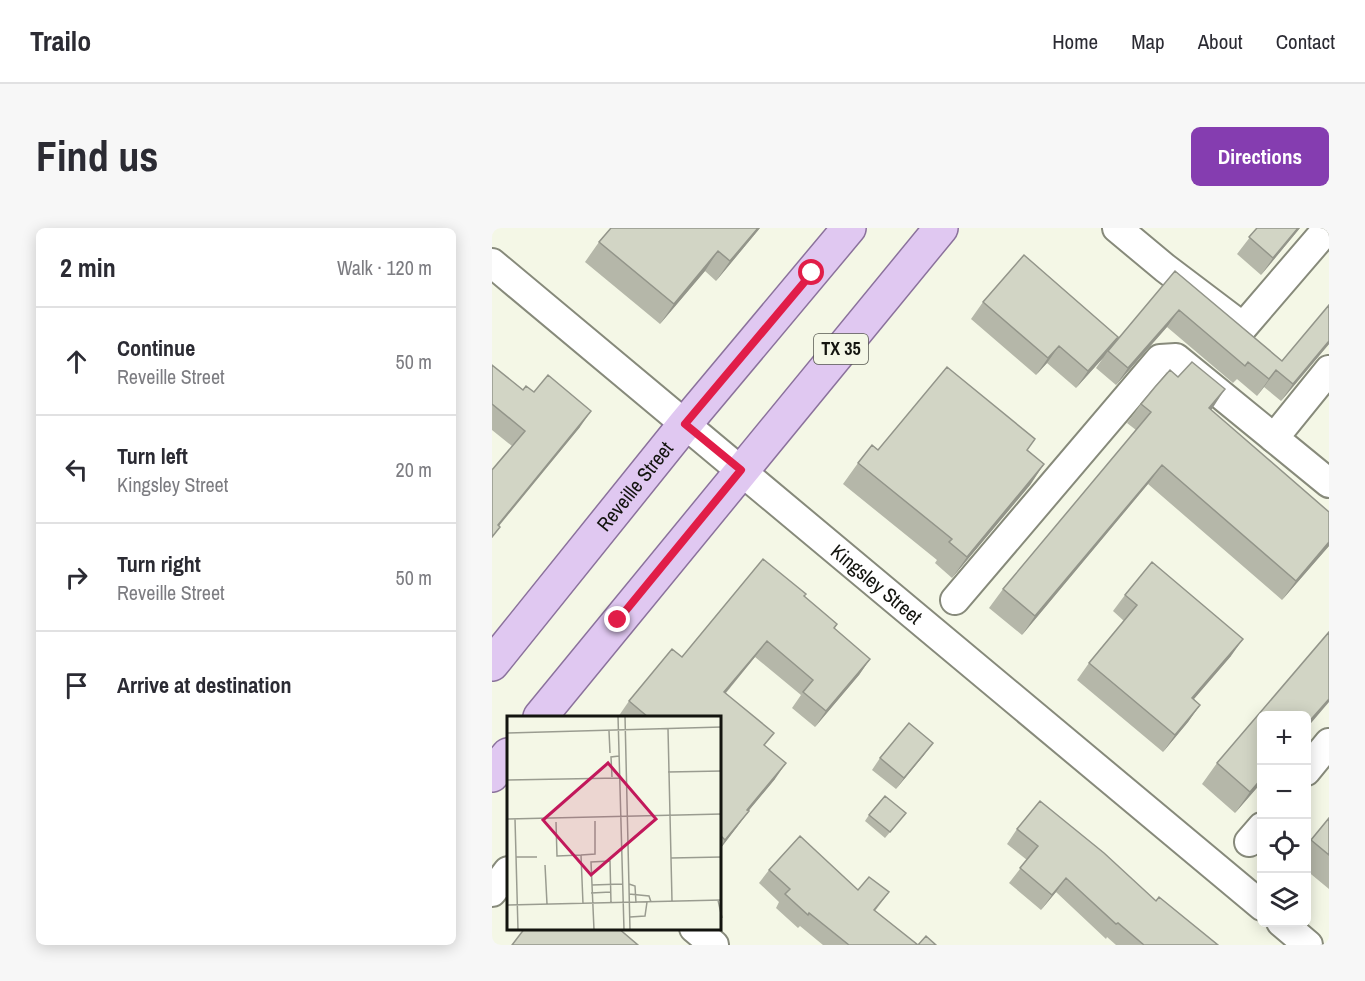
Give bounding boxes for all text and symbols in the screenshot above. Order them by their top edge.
text: Trailo [30,22,91,60]
text: Home [1052,27,1098,56]
text: Map [1131,27,1165,56]
text: About [1198,27,1243,56]
text: Contact [1276,27,1335,56]
button: Directions [1191,127,1329,186]
text: Find us [36,128,158,184]
text: 2 min [60,250,116,285]
text: Walk · 120 m [337,254,432,281]
route start [798,259,824,285]
text: Continue [117,333,195,363]
road number: TX 35 [814,334,868,364]
icon: ahead [60,345,93,378]
text: 50 m [396,348,432,375]
text: Reveille Street [117,363,225,390]
street label: Reveille Street [590,435,679,536]
text: Turn left [117,441,188,471]
icon: left [60,453,93,486]
text: 20 m [396,456,432,483]
text: Kingsley Street [117,471,228,498]
street label: Kingsley Street [826,538,929,630]
text: Turn right [117,549,201,579]
icon: right [60,561,93,594]
text: 50 m [396,564,432,591]
text: Reveille Street [117,579,225,606]
route end [604,606,630,632]
icon: arrive [60,669,93,702]
text: Arrive at destination [117,670,291,700]
map controls [1257,711,1311,927]
button: + [1257,711,1311,765]
inset map [507,716,722,930]
button: − [1257,765,1311,819]
button: locate [1257,819,1311,873]
button: layers [1257,873,1311,927]

